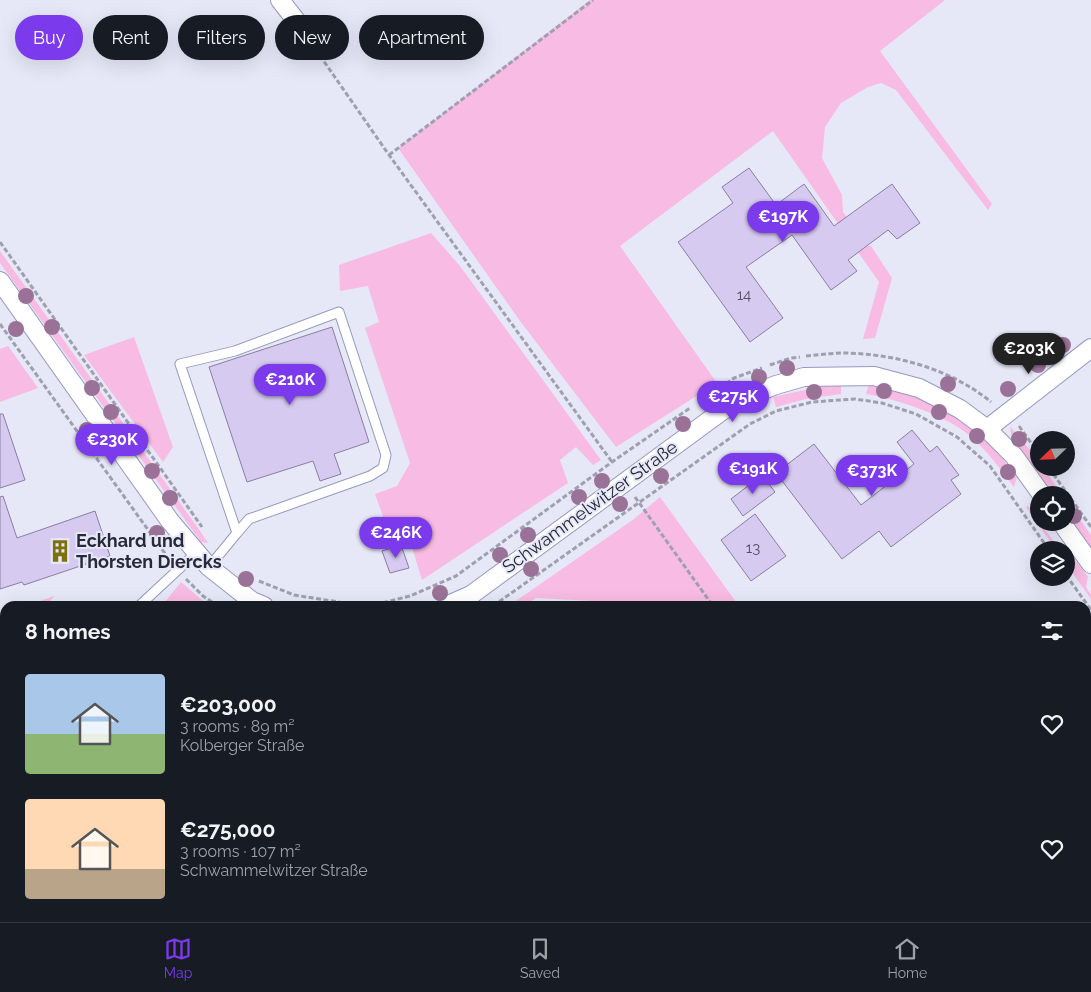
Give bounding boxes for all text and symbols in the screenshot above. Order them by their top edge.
chip: Buy [15,15,83,60]
chip: Rent [93,15,168,60]
chip: Filters [178,15,265,60]
chip: New [275,15,349,60]
chip: Apartment [359,15,484,60]
pin: €197K [748,200,818,243]
text: €197K [758,207,808,226]
house number: 14 [737,286,751,304]
pin: €203K [994,332,1064,375]
text: €203K [1003,339,1055,358]
pin: €210K [255,364,325,406]
text: €210K [265,370,315,389]
pin: €275K [698,380,768,423]
text: €275K [708,387,758,406]
pin: €230K [77,424,147,466]
text: €230K [86,430,138,449]
north arrow [1030,431,1075,476]
map controls [1030,431,1075,586]
street label: Schwammelwitzer Straße [498,436,682,577]
pin: €191K [718,452,788,495]
pin: €373K [837,454,907,497]
text: €191K [729,459,777,478]
text: €373K [847,461,897,480]
button: locate [1030,486,1075,531]
pin: €246K [361,516,431,559]
text: €246K [370,523,422,542]
place label: Eckhard und Thorsten Diercks [76,530,222,572]
building icon: Eckhard und Thorsten Diercks [47,538,73,564]
house number: 13 [746,539,760,557]
button: layers [1030,541,1075,586]
icon: filters [1038,617,1066,645]
text: 8 homes [25,619,111,644]
text: €203,000 [180,692,277,717]
icon: home [65,694,125,754]
icon: heart [1038,710,1066,738]
text: 3 rooms · 89 m² [180,717,295,736]
text: Kolberger Straße [180,736,304,755]
text: €275,000 [180,817,275,842]
icon: home [65,819,125,879]
icon: heart [1038,835,1066,863]
text: 3 rooms · 107 m² [180,842,301,861]
text: Schwammelwitzer Straße [180,861,368,880]
tab: Map [164,935,192,981]
tab: Saved [520,935,560,981]
tab: Home [888,935,927,981]

